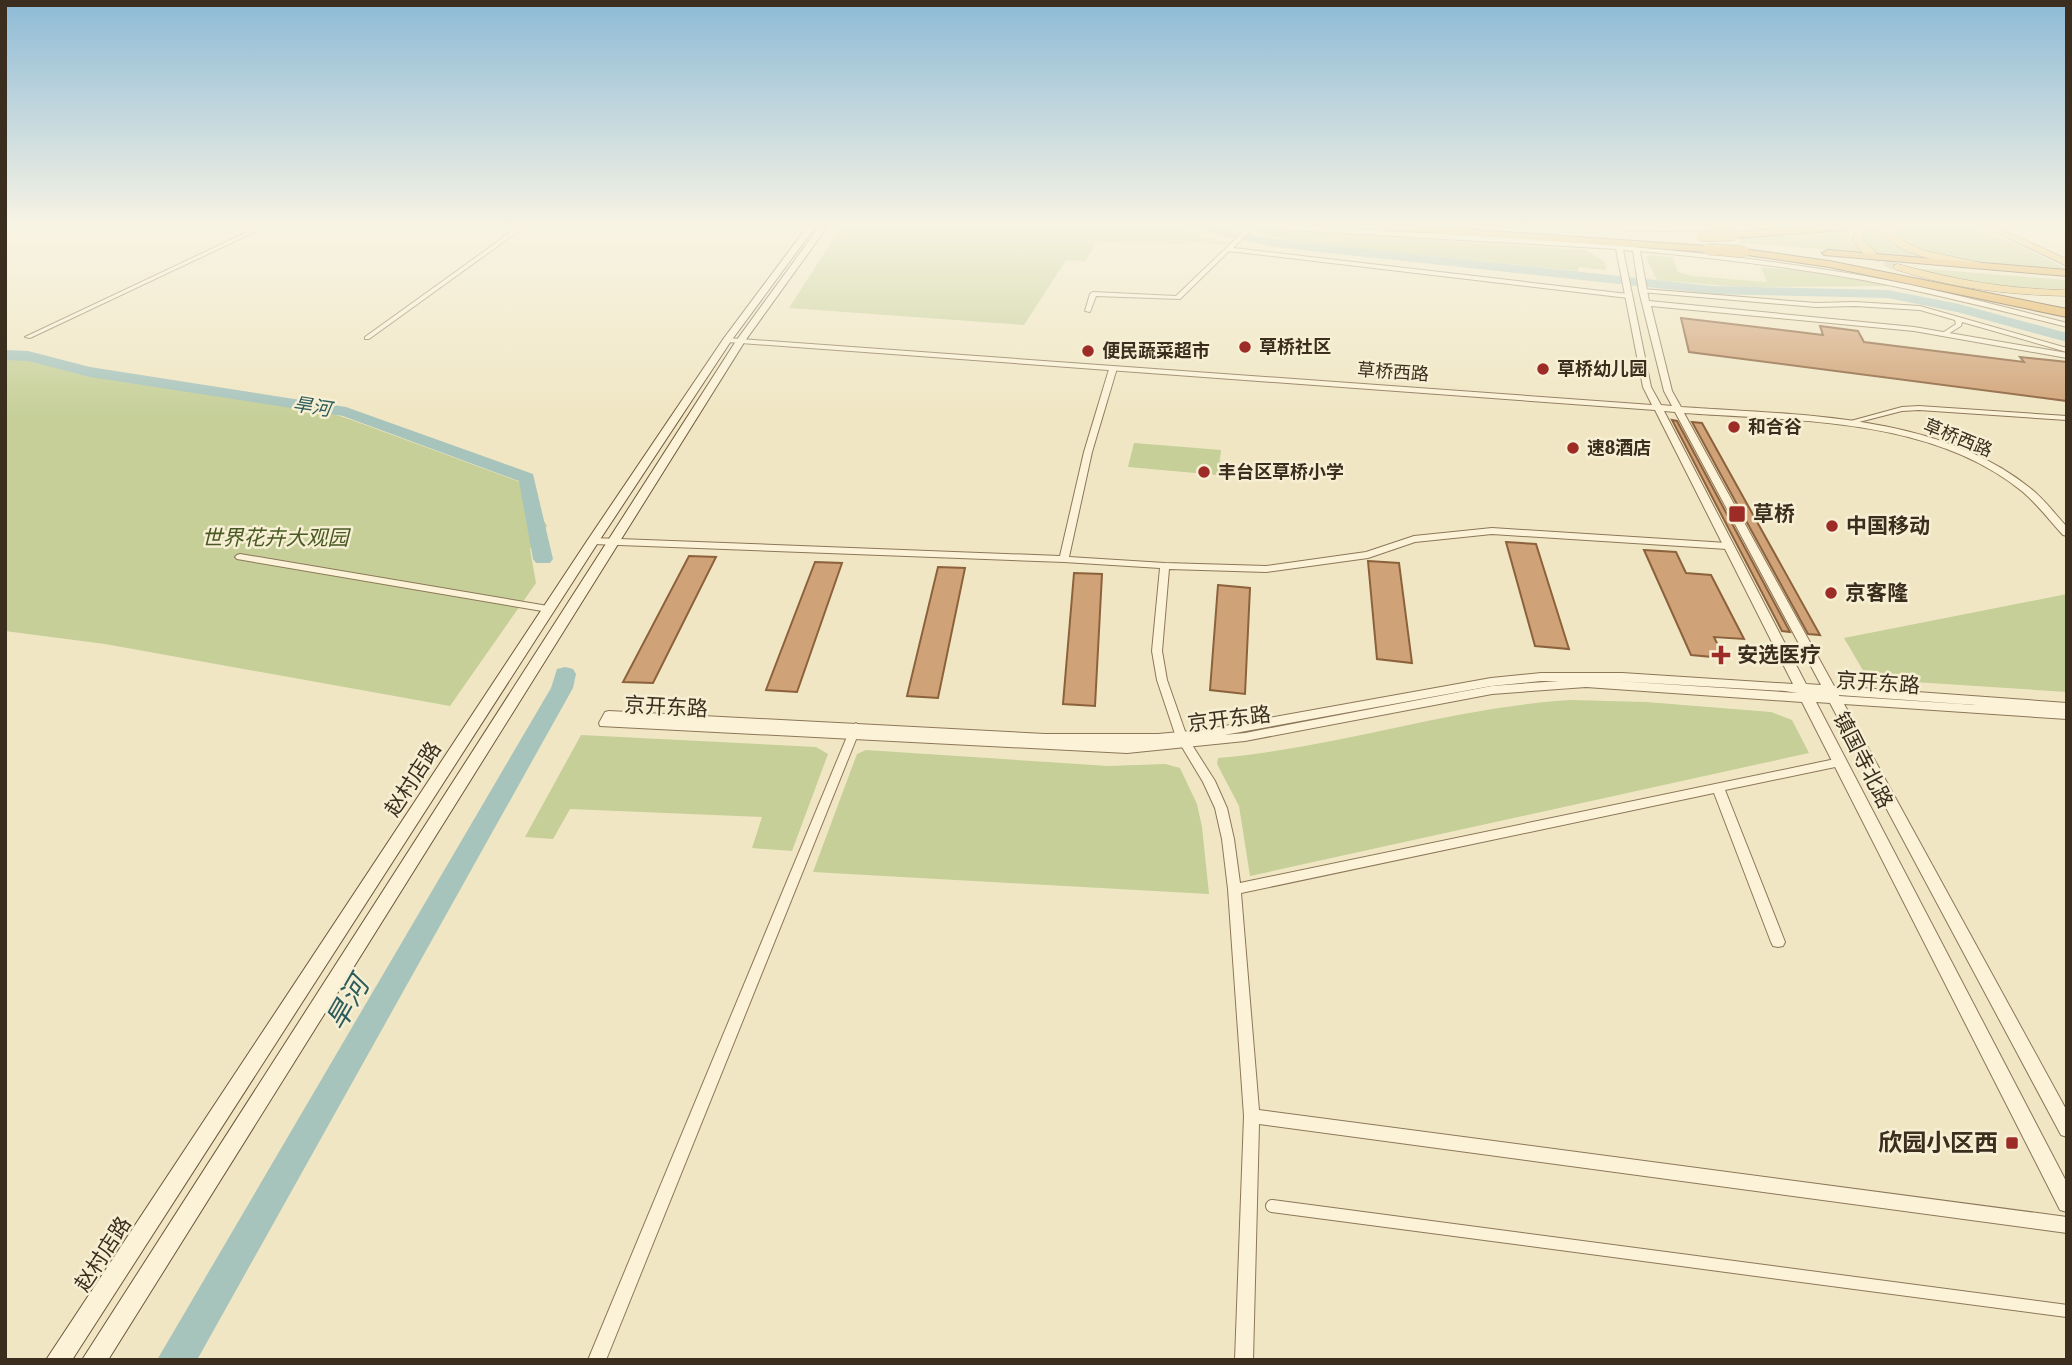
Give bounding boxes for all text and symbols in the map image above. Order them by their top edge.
place label: 草桥社区 [1259,336,1331,357]
marker: 草桥社区 [1237,339,1253,355]
place label: 便民蔬菜超市 [1102,340,1210,361]
marker: 便民蔬菜超市 [1080,343,1096,359]
place label: 草桥幼儿园 [1557,358,1647,379]
street label: 草桥西路 [1356,359,1430,384]
marker: 草桥幼儿园 [1535,361,1551,377]
water label: 旱河 [291,392,336,421]
street label: 草桥西路 [1921,414,1995,461]
place label: 和合谷 [1748,416,1802,437]
marker: 和合谷 [1726,419,1742,435]
place label: 速8酒店 [1587,437,1651,458]
marker: 速8酒店 [1565,440,1581,456]
place label: 丰台区草桥小学 [1218,461,1344,482]
marker: 丰台区草桥小学 [1196,464,1212,480]
place label: 草桥 [1753,502,1795,526]
marker: 草桥 [1727,504,1747,524]
place label: 中国移动 [1846,514,1930,538]
marker: 中国移动 [1824,518,1840,534]
park label: 世界花卉大观园 [202,526,351,550]
place label: 京客隆 [1845,581,1908,605]
marker: 京客隆 [1823,585,1839,601]
place label: 安选医疗 [1737,643,1821,667]
marker: 安选医疗 [1711,645,1731,665]
street label: 京开东路 [1835,668,1921,698]
street label: 京开东路 [623,693,709,721]
street label: 京开东路 [1186,702,1272,736]
street label: 镇国寺北路 [1828,708,1898,812]
street label: 赵村店路 [380,737,446,821]
water label: 旱河 [319,966,378,1036]
place label: 欣园小区西 [1878,1129,1998,1157]
marker: 欣园小区西 [2004,1135,2020,1151]
street label: 赵村店路 [70,1212,136,1296]

